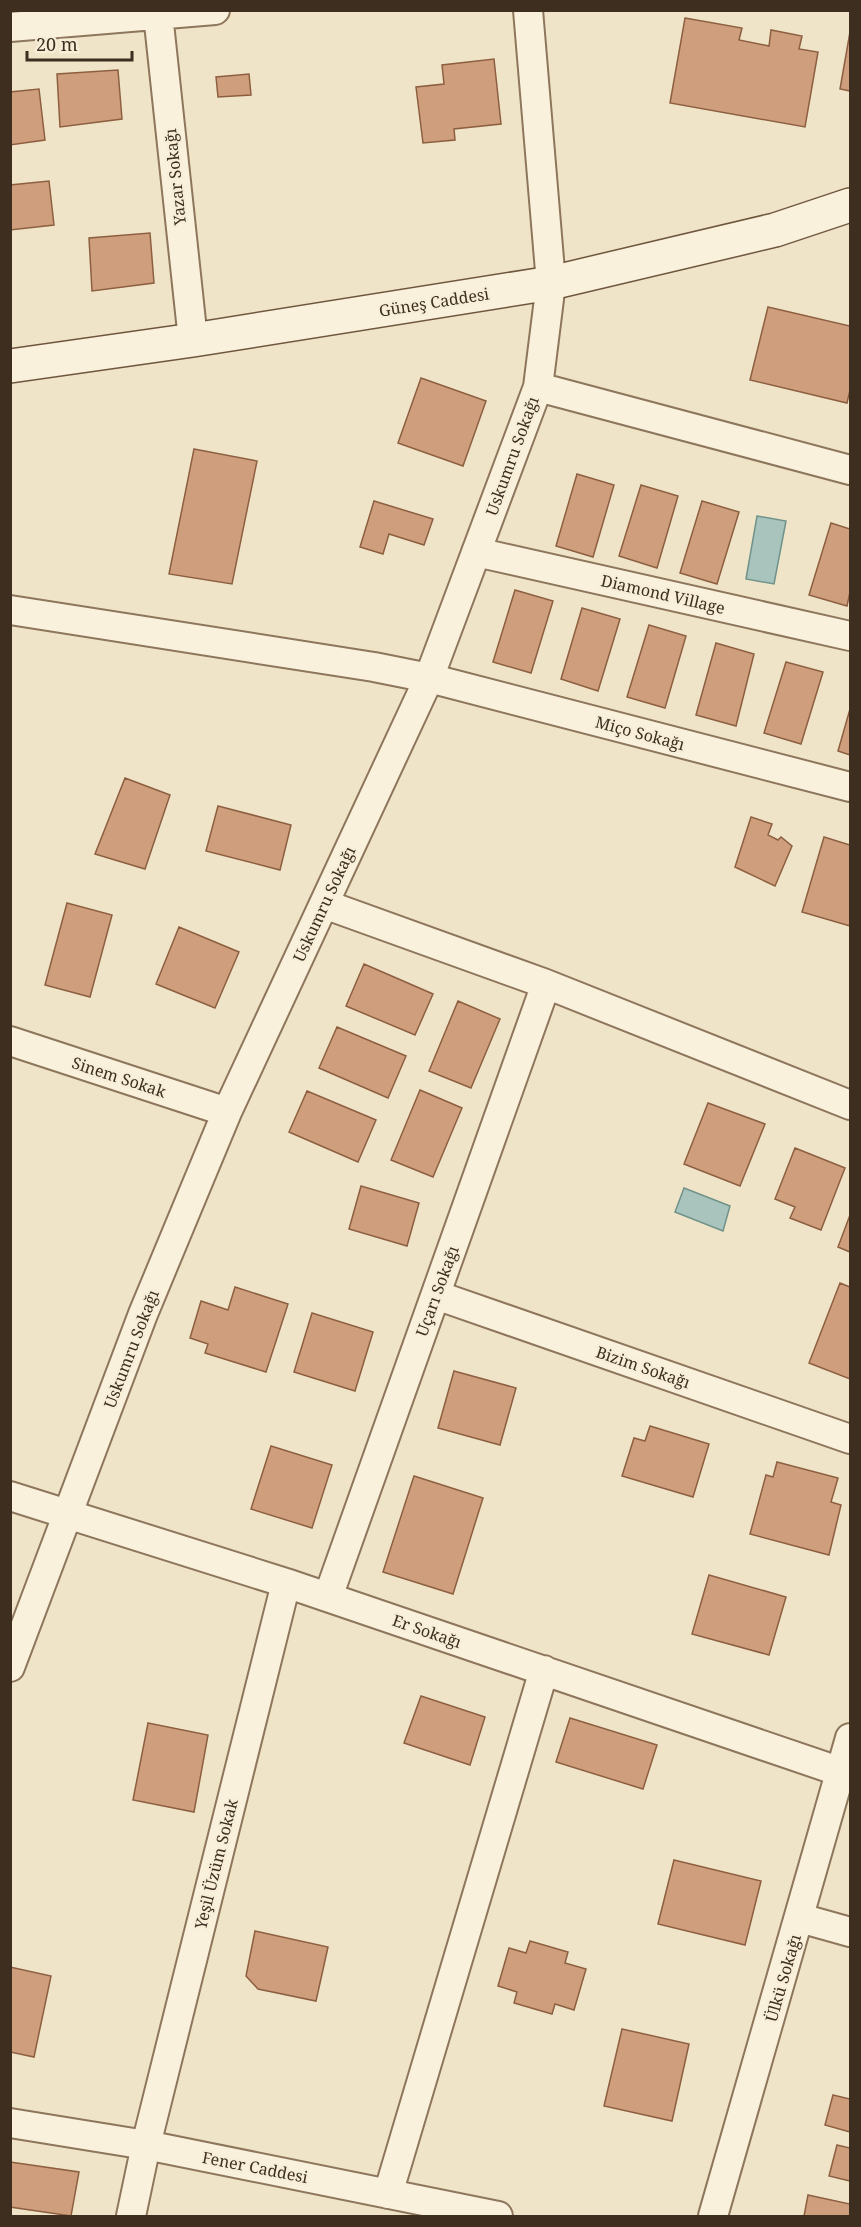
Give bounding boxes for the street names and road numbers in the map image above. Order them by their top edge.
street label: Yazar Sokağı [159,128,191,227]
street label: Güneş Caddesi [377,282,491,322]
street label: Uskumru Sokağı [480,393,544,519]
street label: Diamond Village [599,569,727,619]
street label: Miço Sokağı [593,711,687,755]
street label: Uskumru Sokağı [288,843,360,965]
street label: Sinem Sokak [69,1051,169,1103]
street label: Uçarı Sokağı [410,1243,464,1339]
street label: Uskumru Sokağı [98,1287,164,1411]
street label: Bizim Sokağı [593,1341,693,1393]
street label: Er Sokağı [390,1609,464,1653]
street label: Yeşil Üzüm Sokak [189,1796,243,1932]
street label: Ülkü Sokağı [760,1932,806,2024]
street label: Fener Caddesi [200,2146,310,2188]

